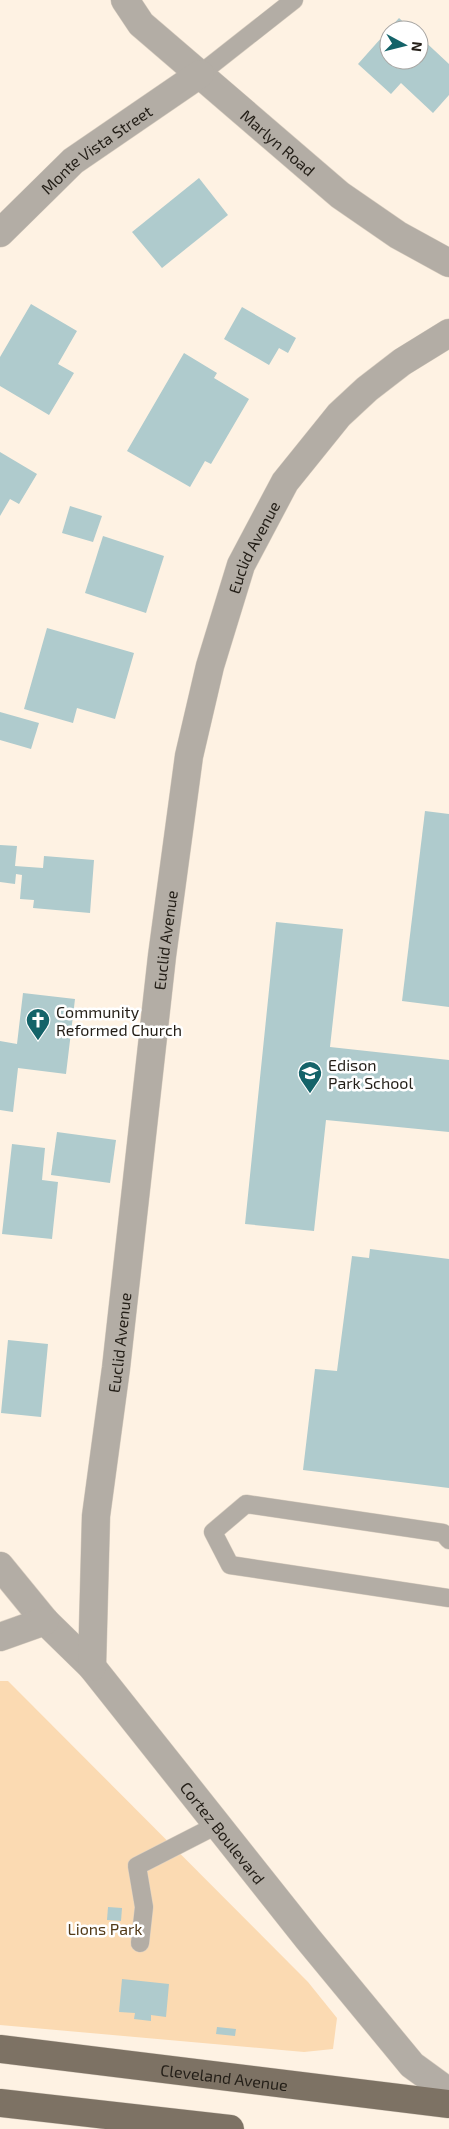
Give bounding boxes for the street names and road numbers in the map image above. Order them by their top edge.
street label: Monte Vista Street [36,101,155,197]
street label: Marlyn Road [237,105,319,179]
street label: Euclid Avenue [223,497,283,596]
street label: Euclid Avenue [149,889,180,991]
street label: Euclid Avenue [103,1291,134,1394]
street label: Cortez Boulevard [177,1777,270,1887]
street label: Cleveland Avenue [160,2059,289,2094]

